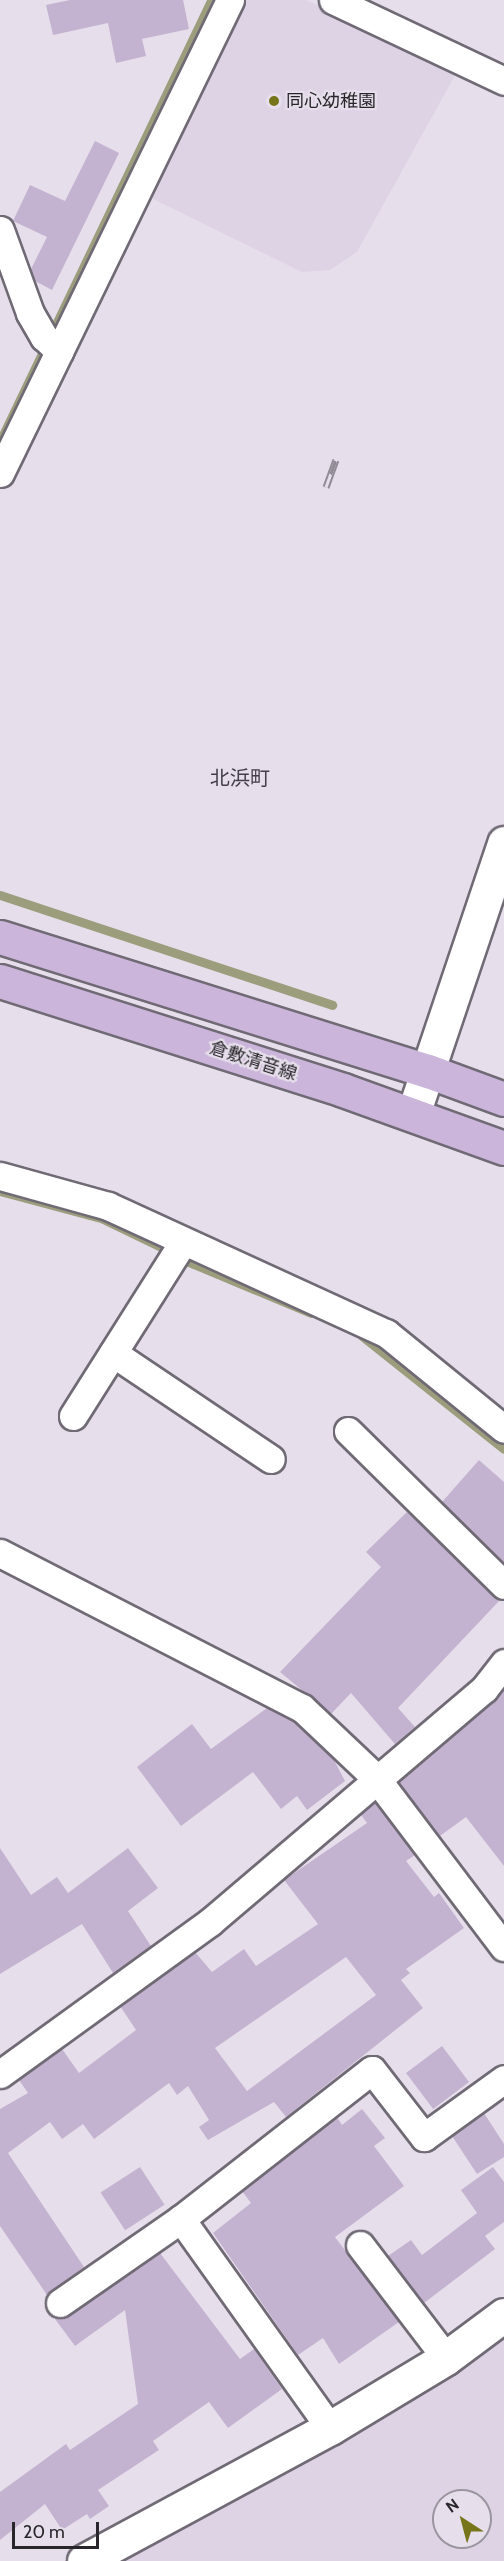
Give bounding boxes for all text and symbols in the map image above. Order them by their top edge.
place label: 同心幼稚園 [286,90,376,112]
marker: 同心幼稚園 [267,94,281,108]
district label: 北浜町 [210,766,270,790]
street label: 倉敷清音線 [207,1037,299,1085]
north arrow [432,2489,492,2549]
text: N [442,2495,462,2517]
scale bar [15,2510,102,2548]
text: 20 m [23,2521,65,2543]

